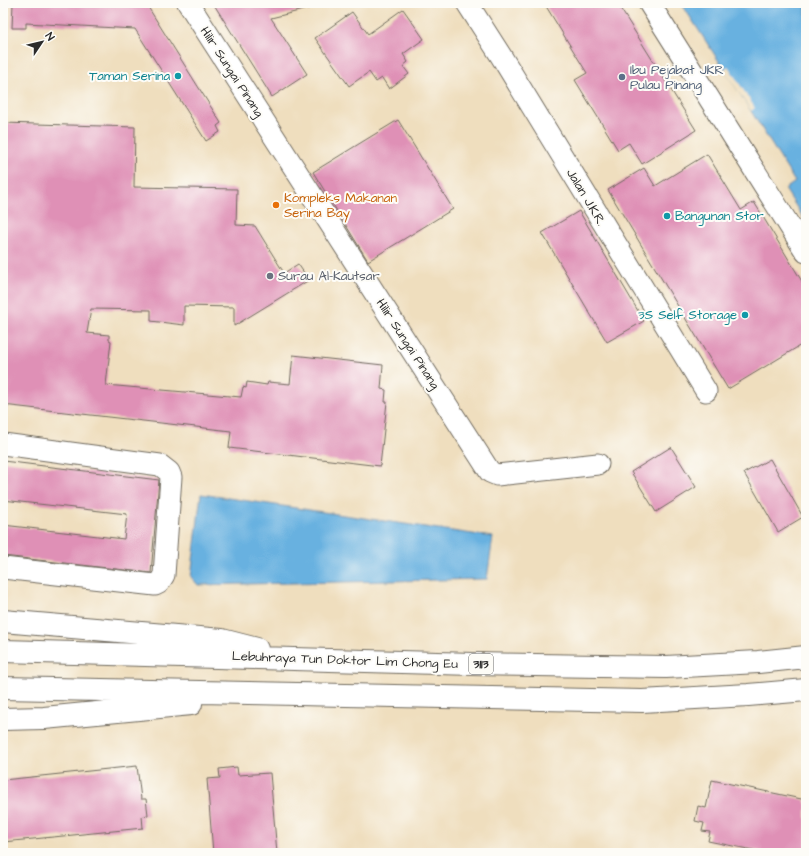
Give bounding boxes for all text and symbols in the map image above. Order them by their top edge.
north arrow [22,22,62,62]
street label: Hilir Sungai Pinang [195,23,268,122]
text: N [42,29,58,44]
place label: Ibu Pejabat JKR Pulau Pinang [630,61,724,95]
place label: Taman Serina [89,67,170,85]
marker: Taman Serina [173,71,183,81]
marker: Ibu Pejabat JKR Pulau Pinang [617,72,627,82]
street label: Jalan J.K.R. [562,165,610,229]
place label: Kompleks Makanan Serina Bay [284,189,397,223]
marker: Kompleks Makanan Serina Bay [271,200,281,210]
place label: Bangunan Stor [675,207,764,226]
marker: Bangunan Stor [662,211,672,221]
place label: Surau Al-Kautsar [278,267,380,285]
marker: Surau Al-Kautsar [265,271,275,281]
street label: Hilir Sungai Pinang [371,295,444,394]
place label: 3S Self Storage [638,306,737,325]
marker: 3S Self Storage [740,310,750,320]
street label: Lebuhraya Tun Doktor Lim Chong Eu [232,647,459,674]
road number: 3113 [469,654,493,674]

